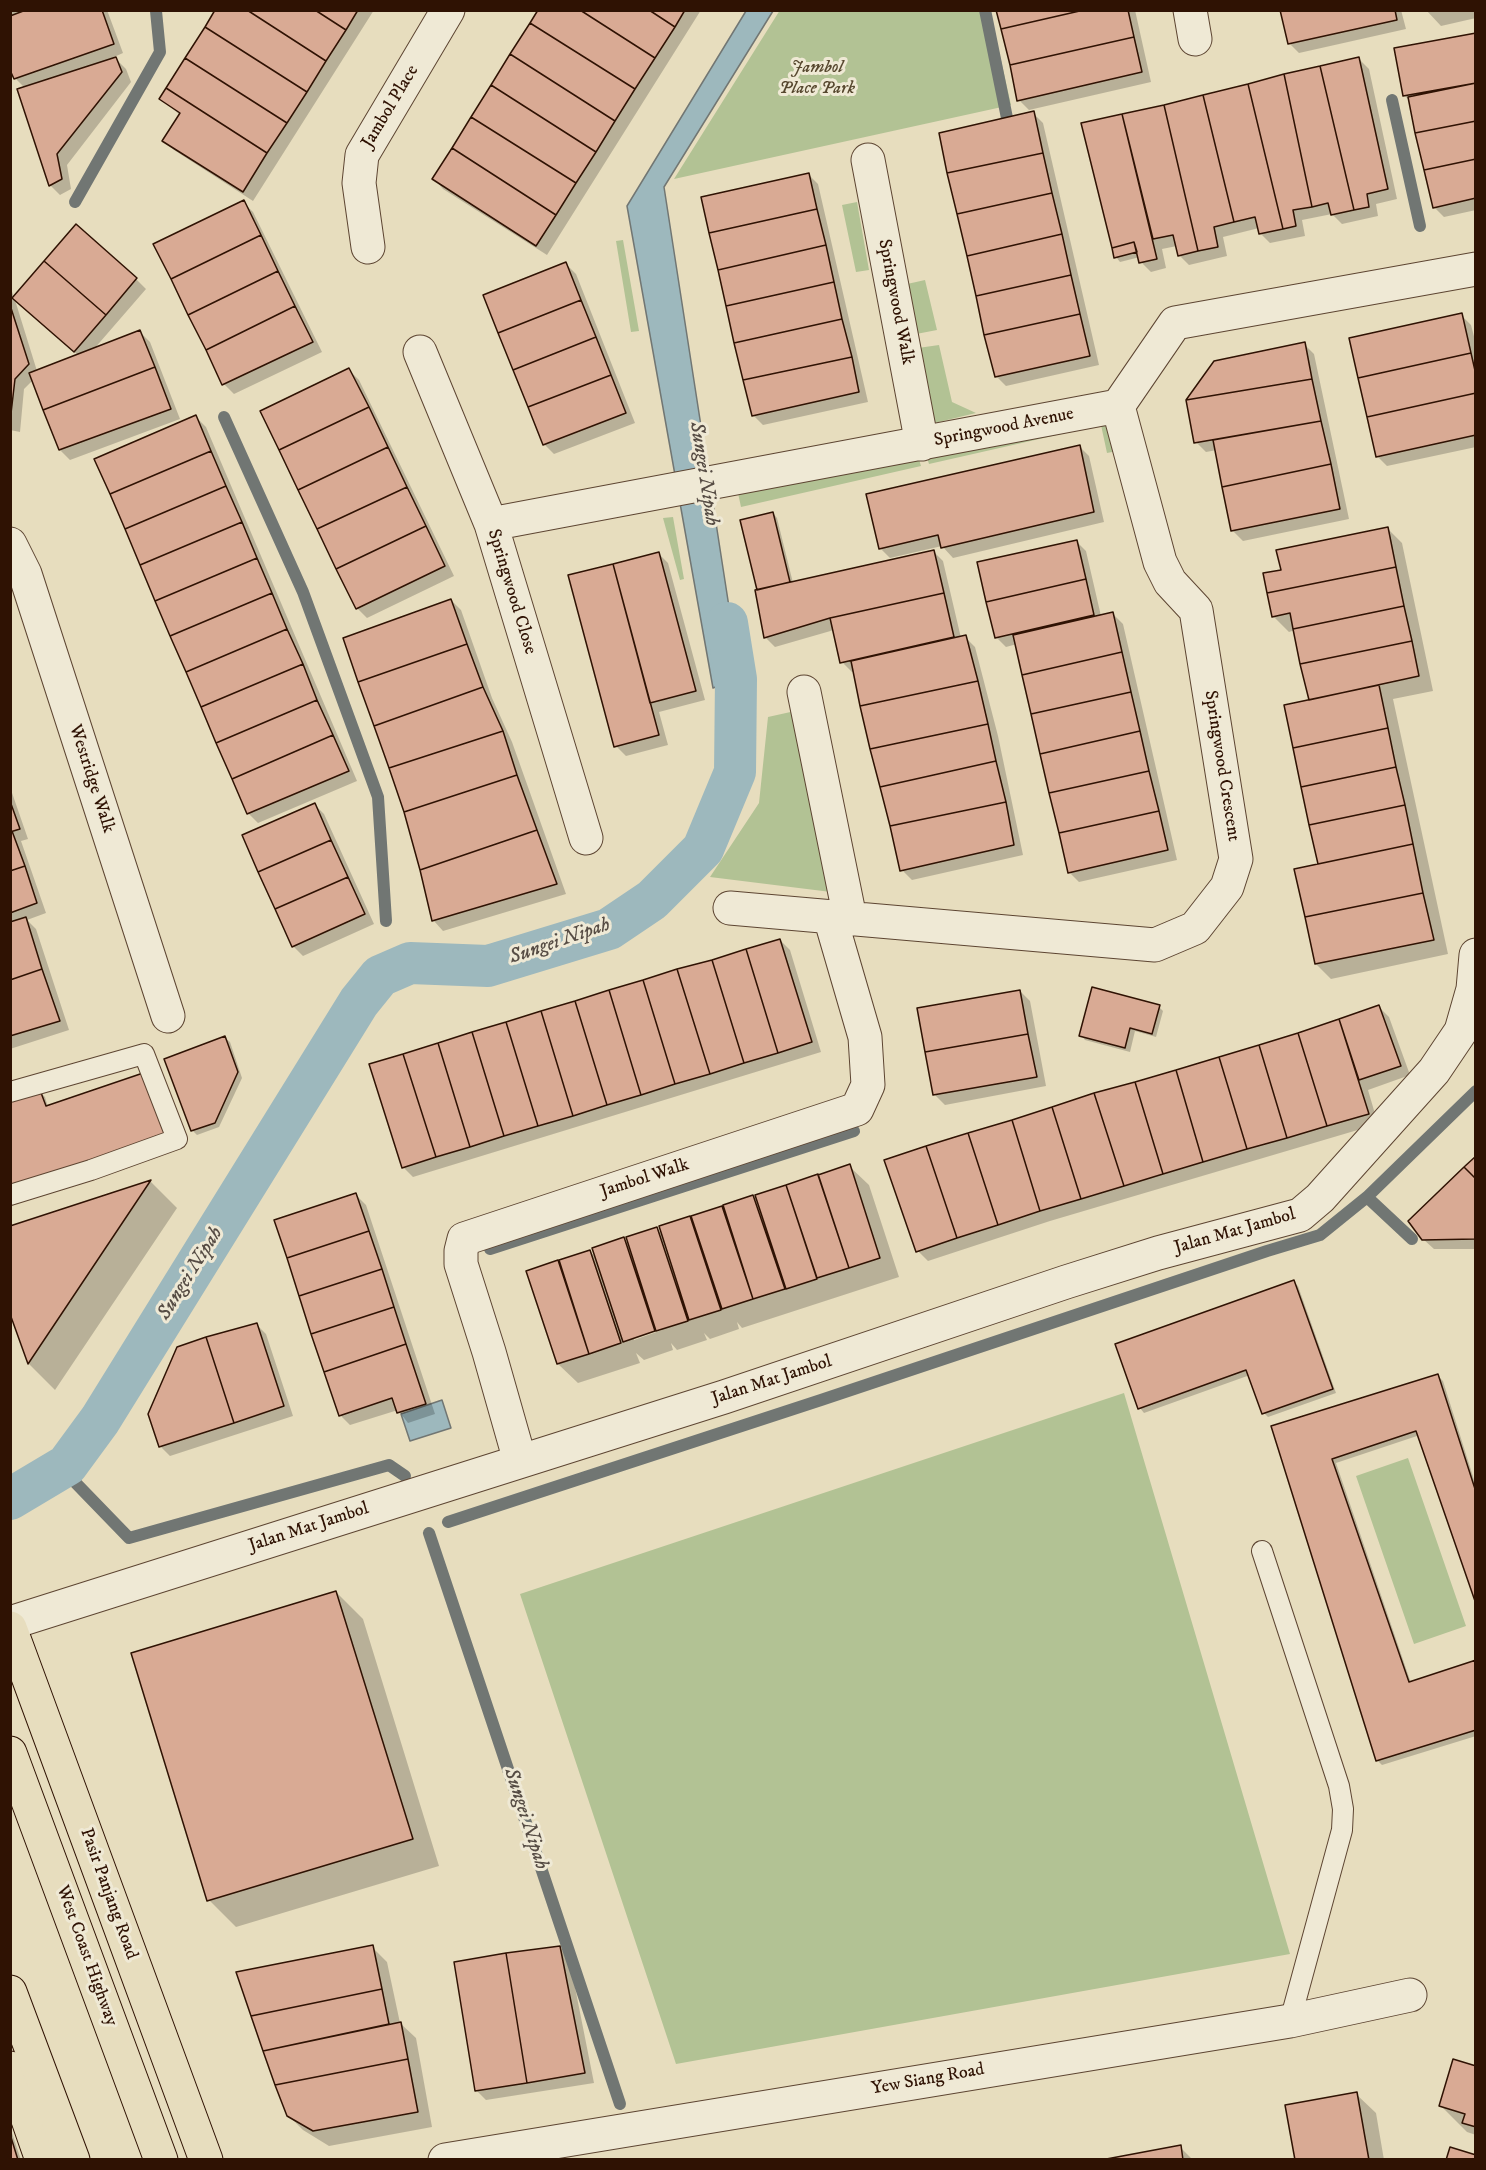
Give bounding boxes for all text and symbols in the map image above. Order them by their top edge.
park label: Jambol Place Park [779,57,855,100]
street label: Jambol Place [358,62,424,152]
street label: Springwood Walk [872,237,918,367]
street label: Springwood Avenue [932,404,1076,452]
water label: Sungei Nipah [683,420,723,528]
street label: Springwood Close [482,527,540,657]
street label: Springwood Crescent [1198,689,1244,843]
street label: Westridge Walk [63,722,119,836]
water label: Sungei Nipah [506,914,614,970]
street label: Jambol Walk [598,1155,692,1203]
street label: Jalan Mat Jambol [1172,1204,1298,1260]
water label: Sungei Nipah [153,1223,229,1325]
street label: Jalan Mat Jambol [709,1351,835,1411]
street label: Jalan Mat Jambol [246,1498,372,1558]
water label: Sungei Nipah [497,1765,553,1873]
street label: Pasir Panjang Road [74,1825,142,1963]
street label: West Coast Highway [51,1883,121,2029]
street label: Yew Siang Road [870,2059,986,2101]

